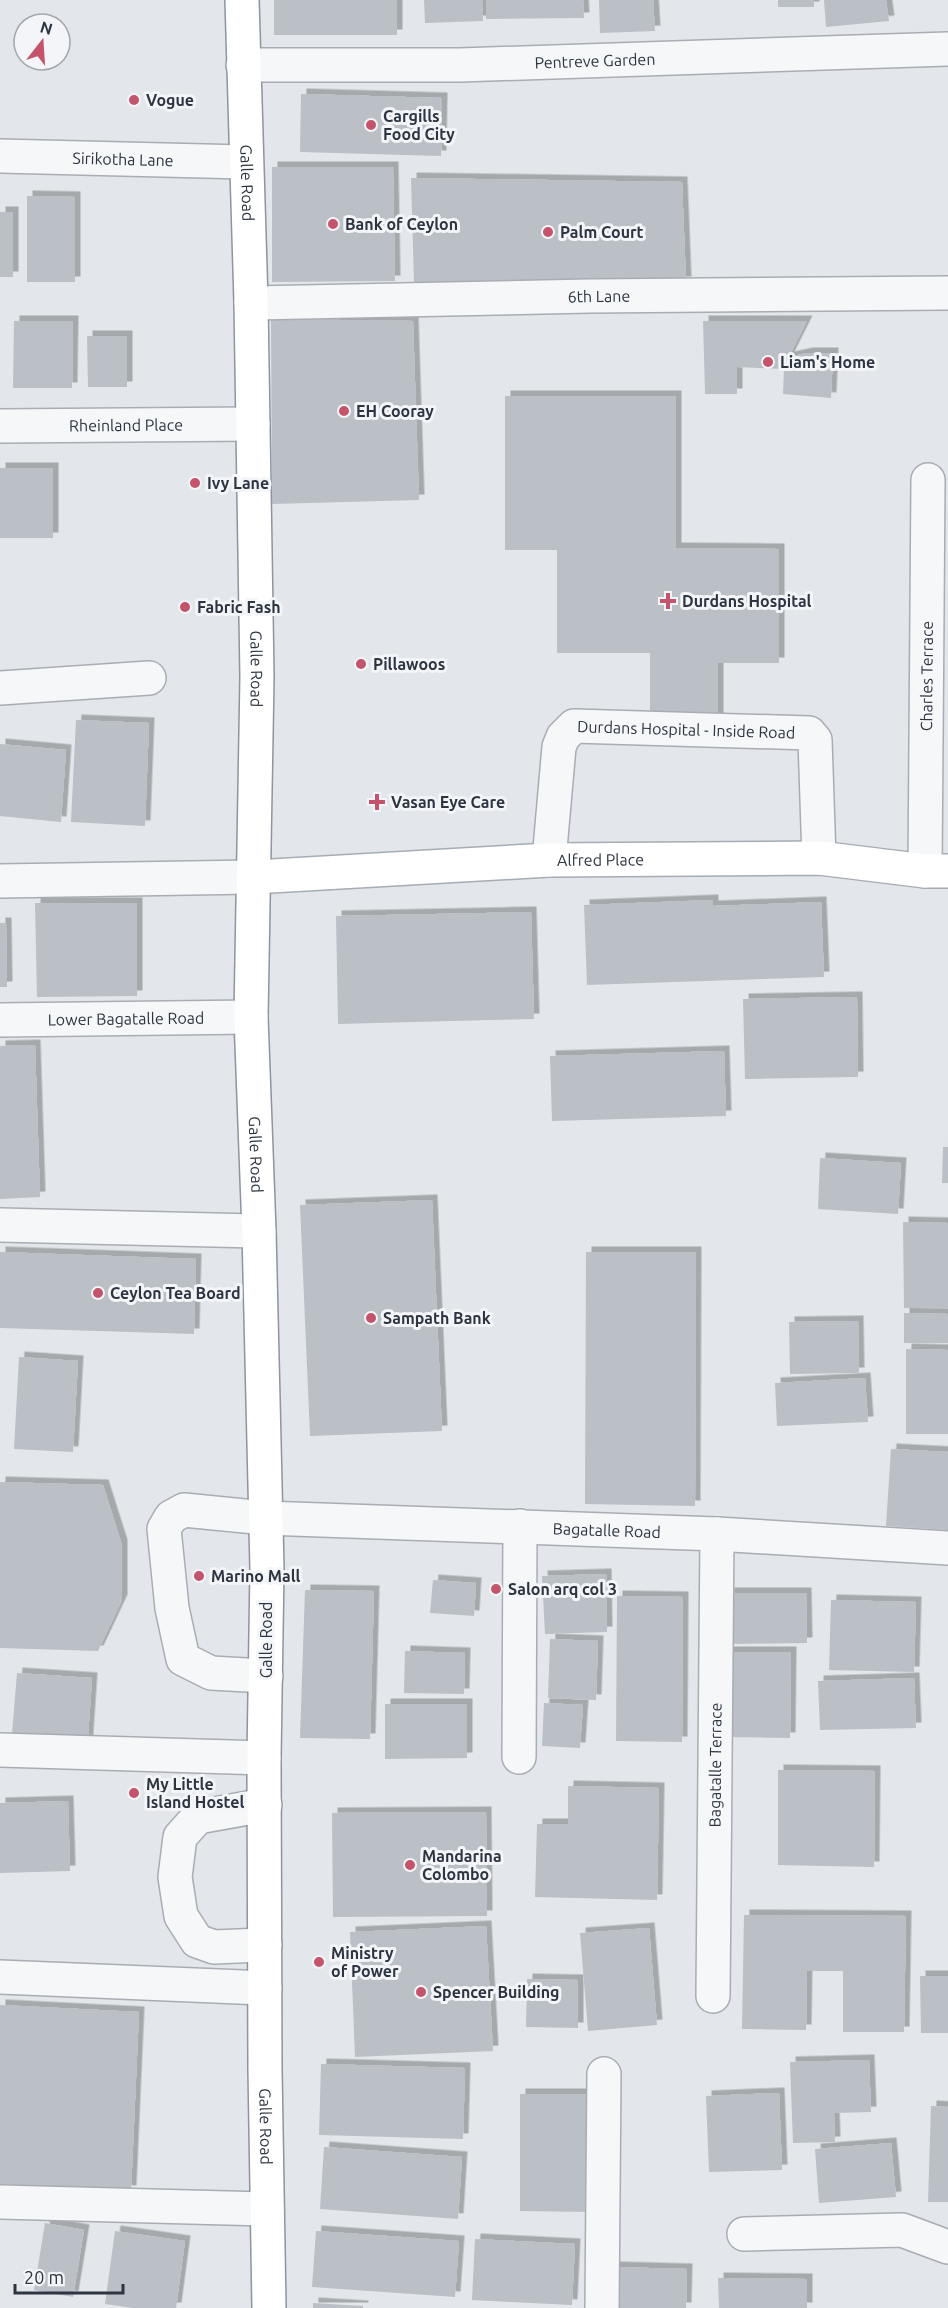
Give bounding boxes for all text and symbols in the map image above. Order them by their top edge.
north arrow [12,12,72,72]
text: N [38,17,55,38]
street label: Pentreve Garden [534,50,656,72]
place label: Vogue [146,91,194,109]
marker: Vogue [127,93,141,107]
place label: Cargills Food City [383,107,455,143]
marker: Cargills Food City [364,118,378,132]
street label: Galle Road [237,144,258,222]
street label: Sirikotha Lane [72,149,174,169]
place label: Bank of Ceylon [345,215,458,233]
marker: Bank of Ceylon [326,217,340,231]
place label: Palm Court [560,223,644,241]
marker: Palm Court [541,225,555,239]
street label: 6th Lane [567,287,630,305]
place label: Liam's Home [780,353,875,371]
marker: Liam's Home [761,355,775,369]
place label: EH Cooray [356,402,434,420]
marker: EH Cooray [337,404,351,418]
street label: Rheinland Place [69,416,183,434]
place label: Ivy Lane [207,474,269,492]
marker: Ivy Lane [188,476,202,490]
marker: Durdans Hospital [659,592,677,610]
place label: Durdans Hospital [682,592,812,610]
place label: Fabric Fash [197,598,281,616]
marker: Fabric Fash [178,600,192,614]
street label: Charles Terrace [917,621,936,731]
street label: Galle Road [247,630,266,707]
place label: Pillawoos [373,655,445,673]
marker: Pillawoos [354,657,368,671]
street label: Durdans Hospital - Inside Road [577,717,796,742]
marker: Vasan Eye Care [368,793,386,811]
place label: Vasan Eye Care [391,793,505,811]
street label: Alfred Place [557,850,644,869]
street label: Lower Bagatalle Road [48,1009,204,1028]
street label: Galle Road [246,1116,267,1193]
place label: Ceylon Tea Board [110,1284,241,1302]
marker: Ceylon Tea Board [91,1286,105,1300]
place label: Sampath Bank [383,1309,491,1327]
marker: Sampath Bank [364,1311,378,1325]
street label: Bagatalle Road [552,1519,661,1541]
place label: Marino Mall [211,1567,301,1585]
marker: Marino Mall [192,1569,206,1583]
place label: Salon arq col 3 [508,1580,617,1598]
marker: Salon arq col 3 [489,1582,503,1596]
street label: Galle Road [257,1602,275,1678]
street label: Bagatalle Terrace [705,1702,725,1828]
place label: My Little Island Hostel [146,1775,244,1811]
marker: My Little Island Hostel [127,1786,141,1800]
place label: Mandarina Colombo [422,1847,502,1883]
marker: Mandarina Colombo [403,1858,417,1872]
place label: Ministry of Power [331,1944,399,1980]
marker: Ministry of Power [312,1955,326,1969]
place label: Spencer Building [433,1983,559,2001]
marker: Spencer Building [414,1985,428,1999]
street label: Galle Road [256,2088,276,2165]
scale bar [15,2257,123,2295]
text: 20 m [24,2267,64,2287]

